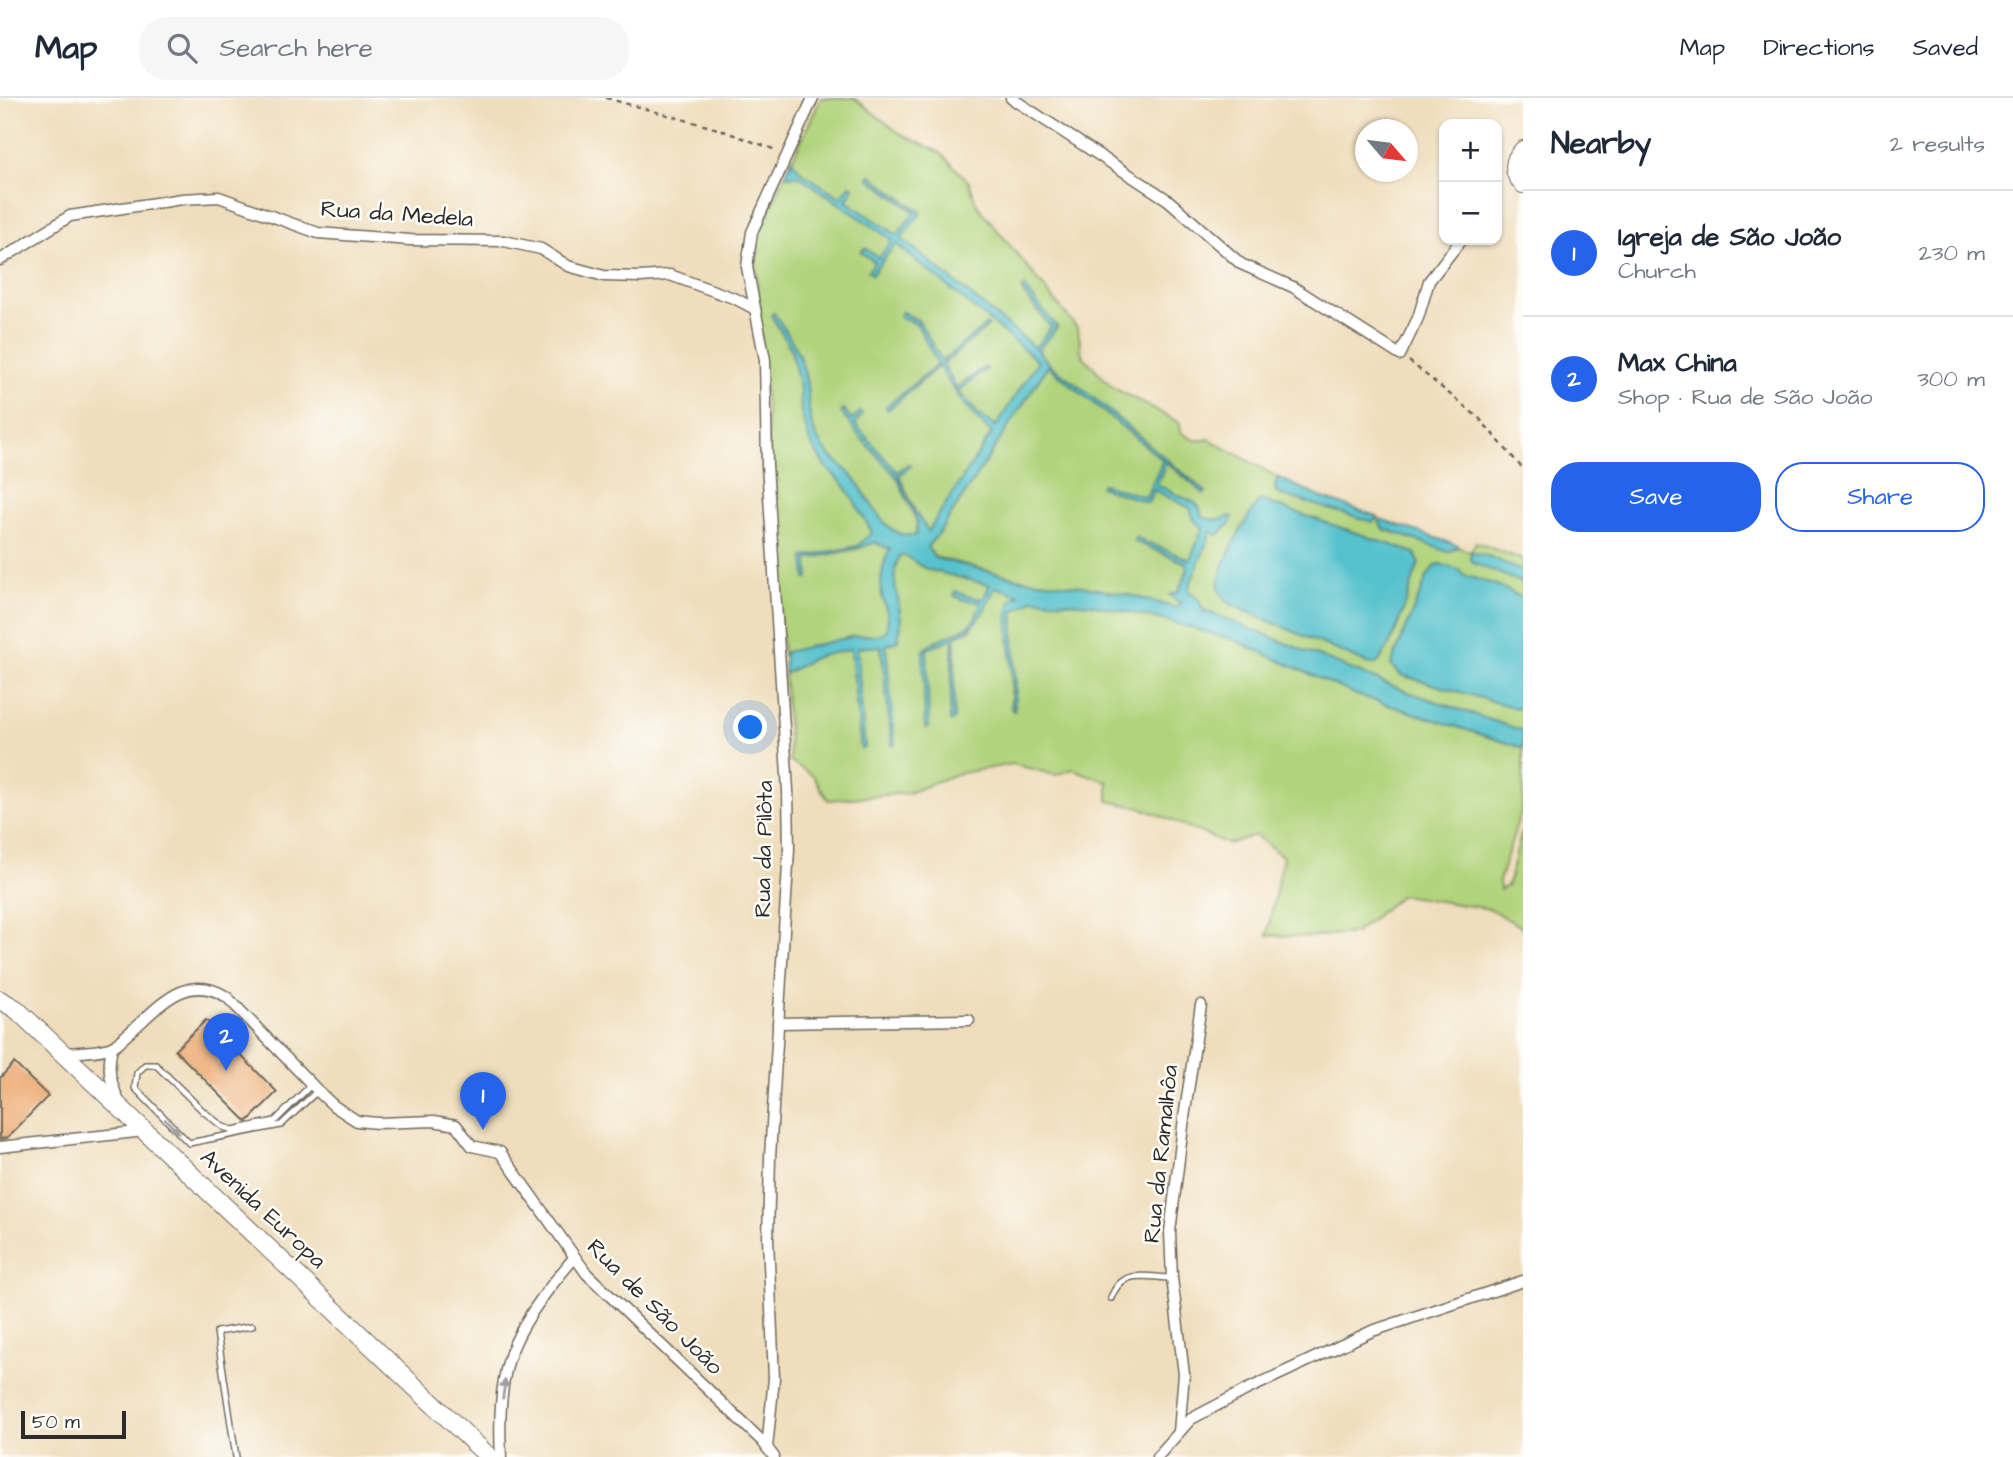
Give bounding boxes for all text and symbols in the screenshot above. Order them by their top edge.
search box [139,17,629,80]
text: Map [35,25,97,71]
icon: search [163,29,201,67]
text: Search here [219,30,373,66]
text: Map [1680,31,1725,65]
text: Directions [1763,31,1875,65]
text: Saved [1913,31,1978,65]
north arrow [1355,119,1418,182]
map controls [1439,119,1502,245]
button: + [1439,119,1502,182]
text: Nearby [1551,123,1651,165]
text: 2 results [1890,128,1985,160]
button: − [1439,182,1502,245]
street label: Rua da Medela [320,193,475,235]
text: Igreja de São João [1618,219,1841,255]
text: 1 [1573,237,1575,269]
text: 230 m [1919,237,1985,269]
text: Church [1618,255,1696,287]
text: Max China [1618,345,1737,381]
text: 2 [1567,363,1581,395]
text: 300 m [1917,363,1985,395]
text: Shop · Rua de São João [1618,381,1872,413]
button: Save [1551,462,1761,532]
button: Share [1775,462,1985,532]
your location [733,710,767,744]
street label: Rua da Pilôta [747,780,781,918]
pin: 2 [203,1013,249,1071]
street label: Rua da Ramalhôa [1136,1063,1186,1245]
pin: 1 [460,1072,506,1130]
one-way arrow [164,1117,181,1134]
street label: Avenida Europa [193,1142,333,1276]
street label: Rua de São João [580,1232,730,1382]
one-way arrow [499,1378,510,1400]
scale bar [21,1408,126,1440]
text: 50 m [32,1409,80,1436]

